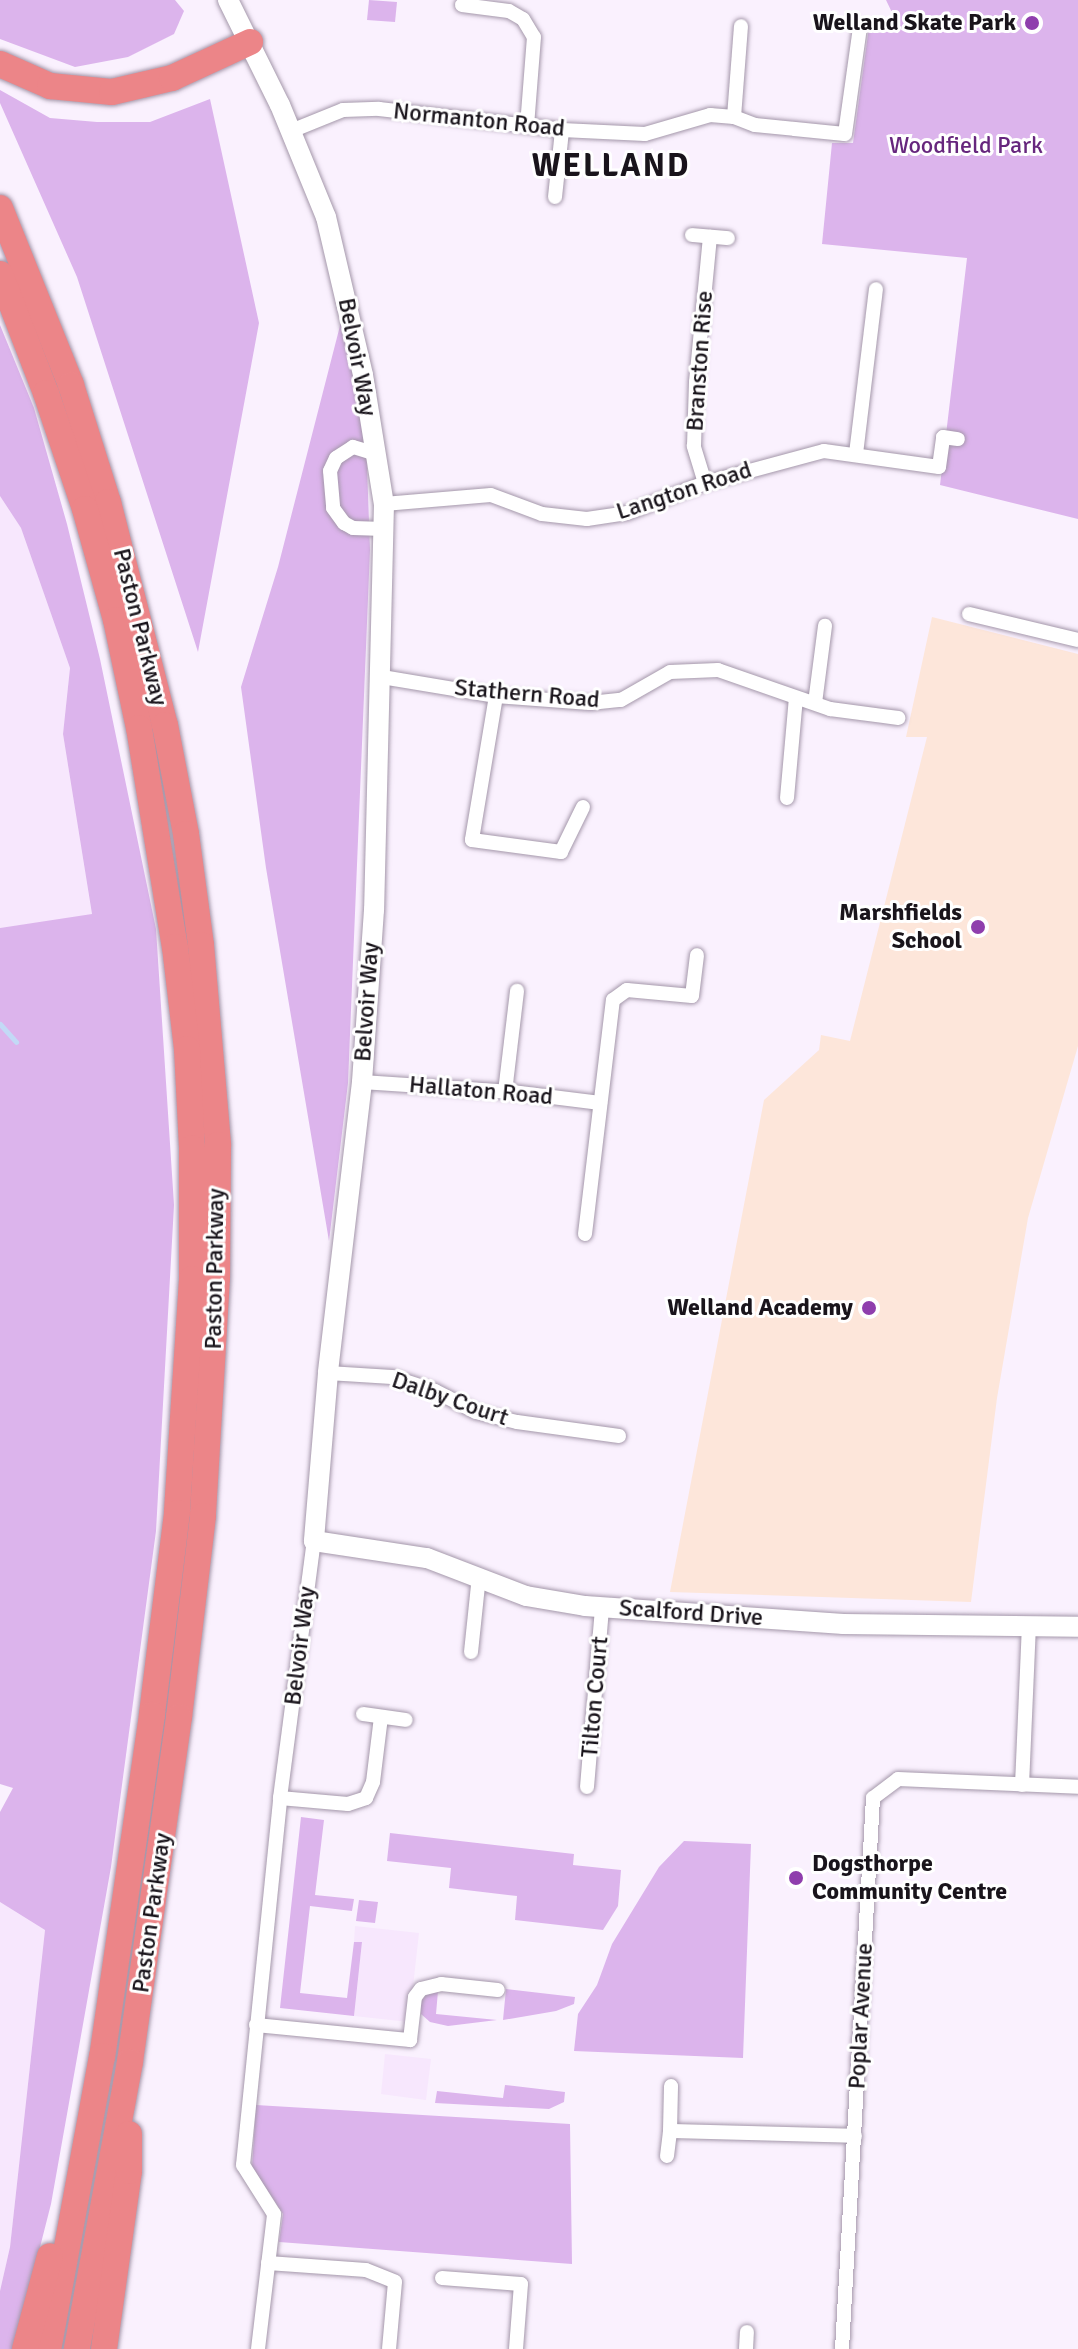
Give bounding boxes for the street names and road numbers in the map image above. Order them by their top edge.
street label: Normanton Road [392,97,566,143]
street label: Branston Rise [681,290,719,432]
street label: Belvoir Way [331,296,383,418]
street label: Langton Road [613,456,755,526]
street label: Paston Parkway [107,545,173,709]
street label: Stathern Road [453,673,601,715]
street label: Belvoir Way [348,941,386,1063]
street label: Hallaton Road [408,1070,554,1112]
street label: Paston Parkway [199,1188,231,1350]
street label: Dalby Court [388,1366,512,1432]
street label: Belvoir Way [278,1585,322,1707]
street label: Scalford Drive [618,1594,764,1632]
street label: Tilton Court [575,1635,615,1759]
street label: Paston Parkway [127,1831,177,1995]
street label: Poplar Avenue [843,1942,879,2090]

